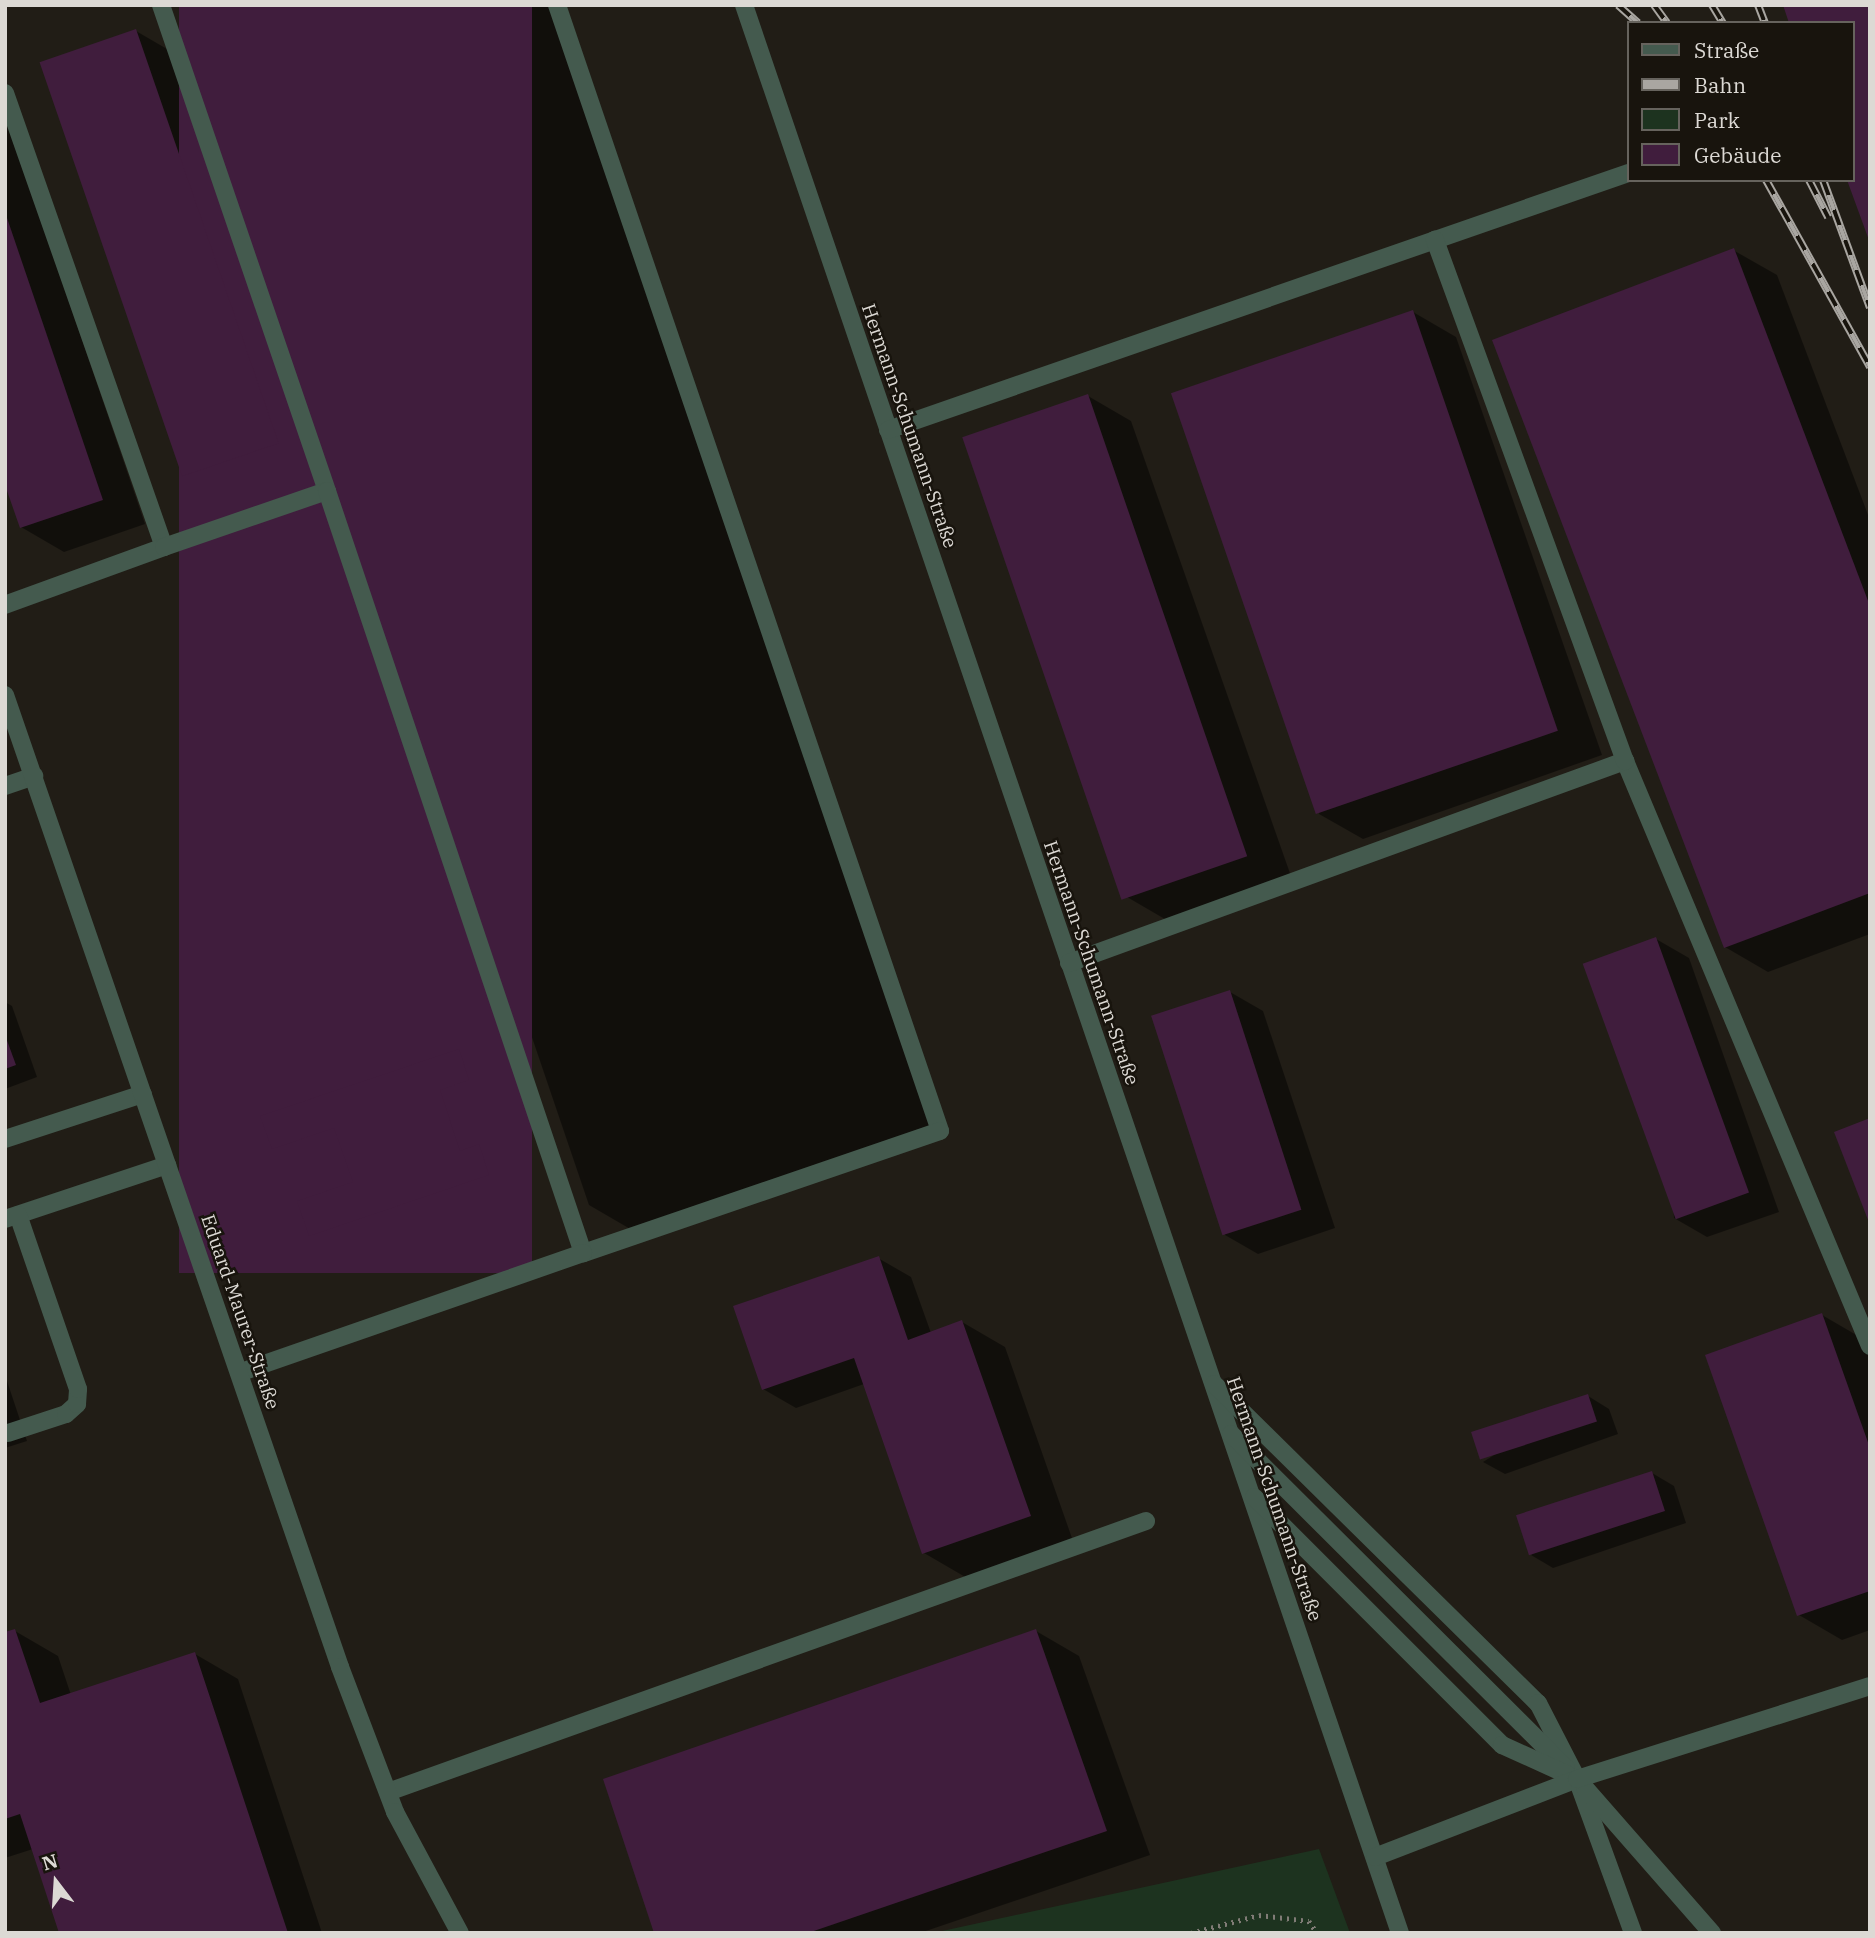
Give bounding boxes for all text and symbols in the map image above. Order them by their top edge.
legend [1626,21,1854,182]
text: Straße [1694,36,1759,64]
text: Bahn [1694,71,1746,99]
text: Park [1694,106,1740,134]
text: Gebäude [1694,141,1782,169]
street label: Hermann-Schumann-Straße [856,301,962,551]
street label: Hermann-Schumann-Straße [1038,838,1144,1088]
street label: Eduard-Maurer-Straße [196,1212,284,1412]
street label: Hermann-Schumann-Straße [1221,1374,1327,1624]
north arrow [21,1847,91,1917]
text: N [39,1848,61,1876]

